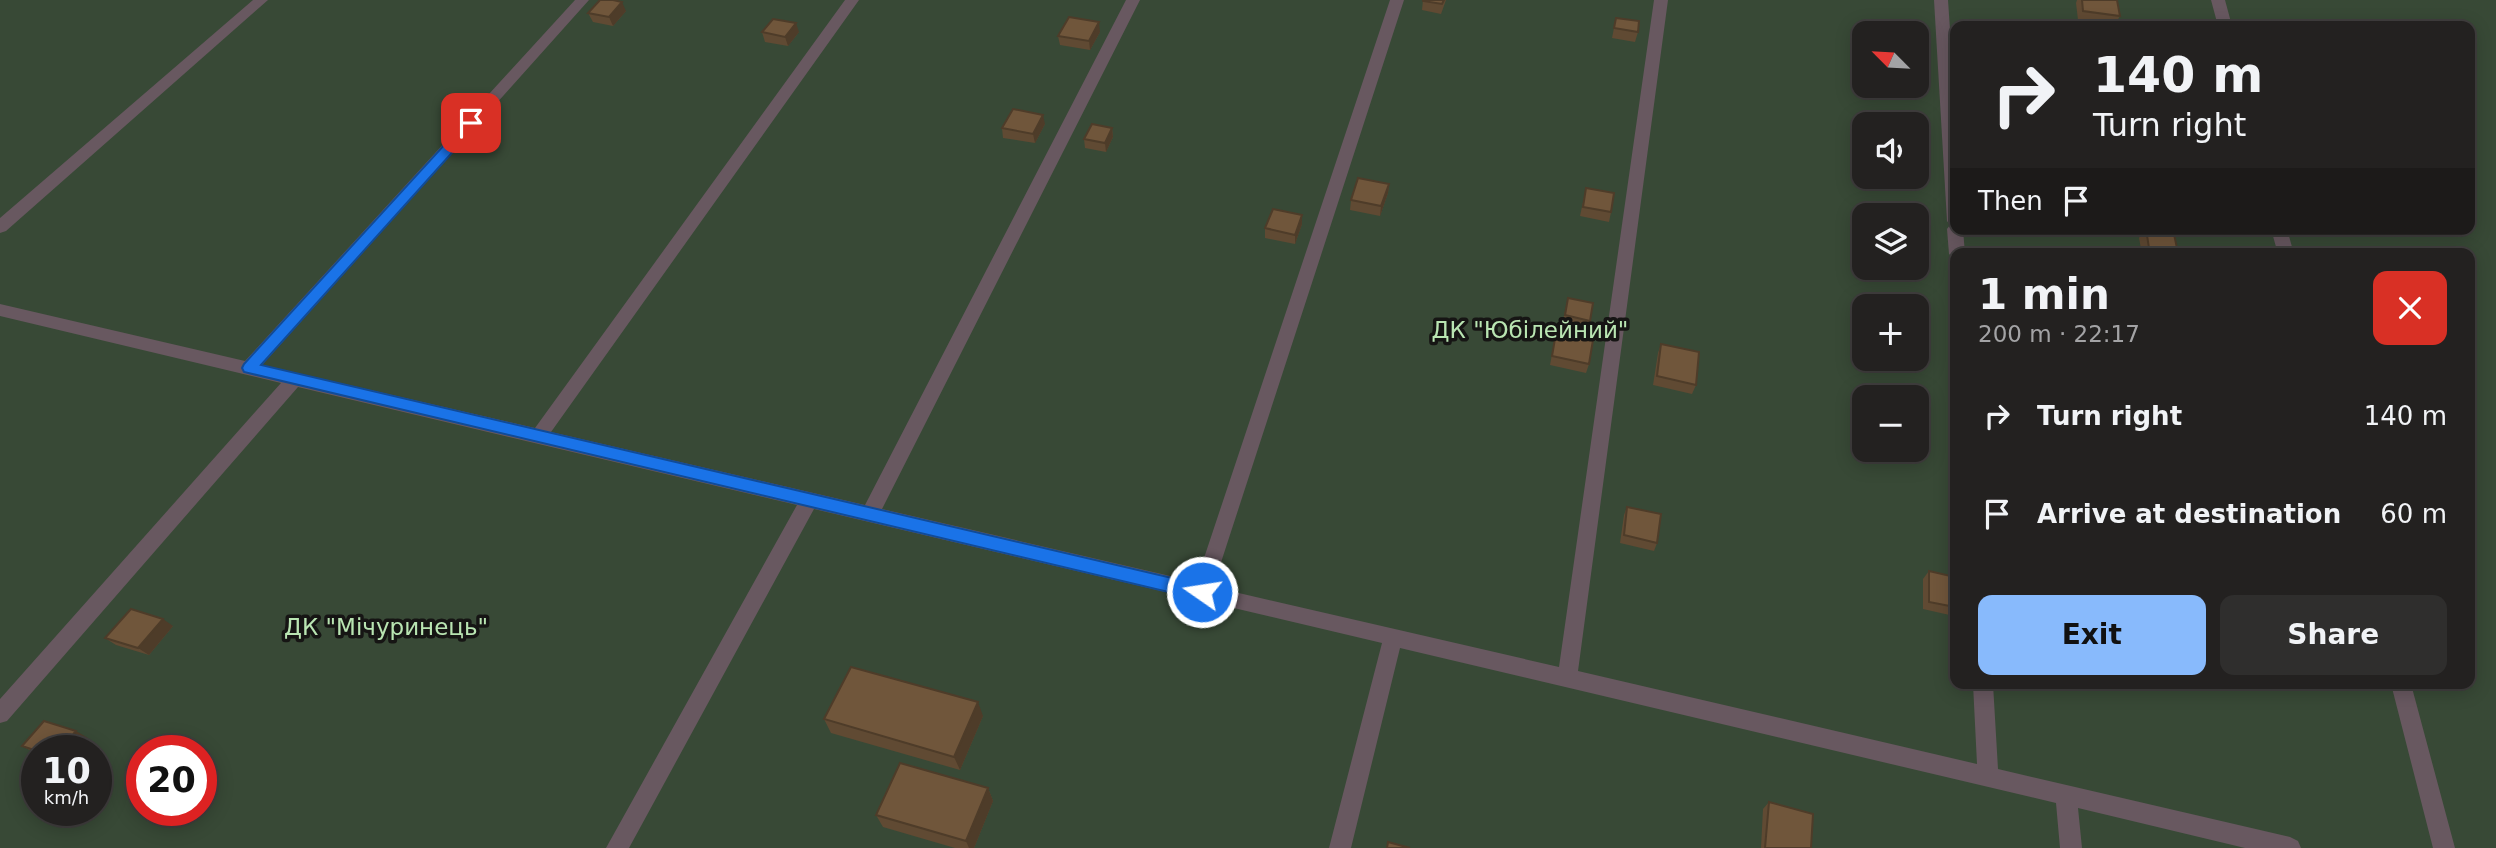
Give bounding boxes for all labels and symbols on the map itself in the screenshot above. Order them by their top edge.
north arrow [1852,21,1928,98]
pin [441,93,501,153]
park label: ДК "Юбілейний" [1432,317,1628,343]
position arrow [1165,555,1239,629]
park label: ДК "Мічуринець" [284,614,488,640]
speed limit sign: 20 [126,735,217,826]

